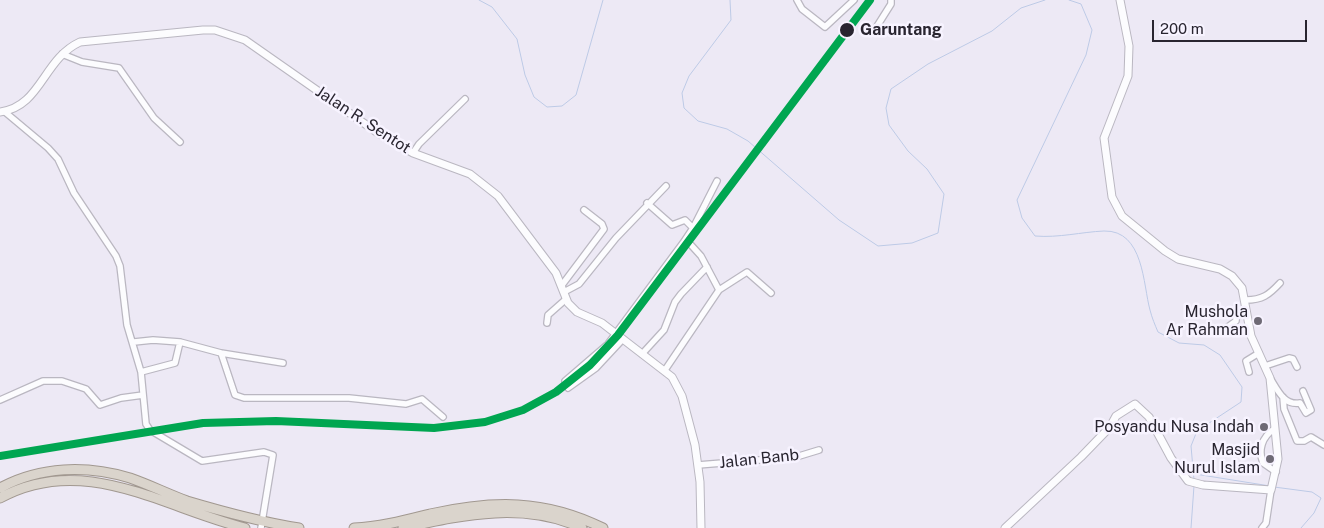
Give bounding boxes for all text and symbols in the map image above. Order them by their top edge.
scale bar [1154,10,1309,42]
place label: Garuntang [860,20,942,40]
text: 200 m [1160,20,1204,37]
marker: Garuntang [838,21,856,39]
street label: Jalan R. Sentot [312,82,414,158]
place label: Mushola Ar Rahman [1166,302,1248,340]
marker: Mushola Ar Rahman [1252,315,1264,327]
place label: Posyandu Nusa Indah [1094,417,1254,437]
marker: Posyandu Nusa Indah [1258,421,1270,433]
place label: Masjid Nurul Islam [1174,440,1260,478]
street label: Jalan Banb [718,445,800,473]
marker: Masjid Nurul Islam [1264,453,1276,465]

